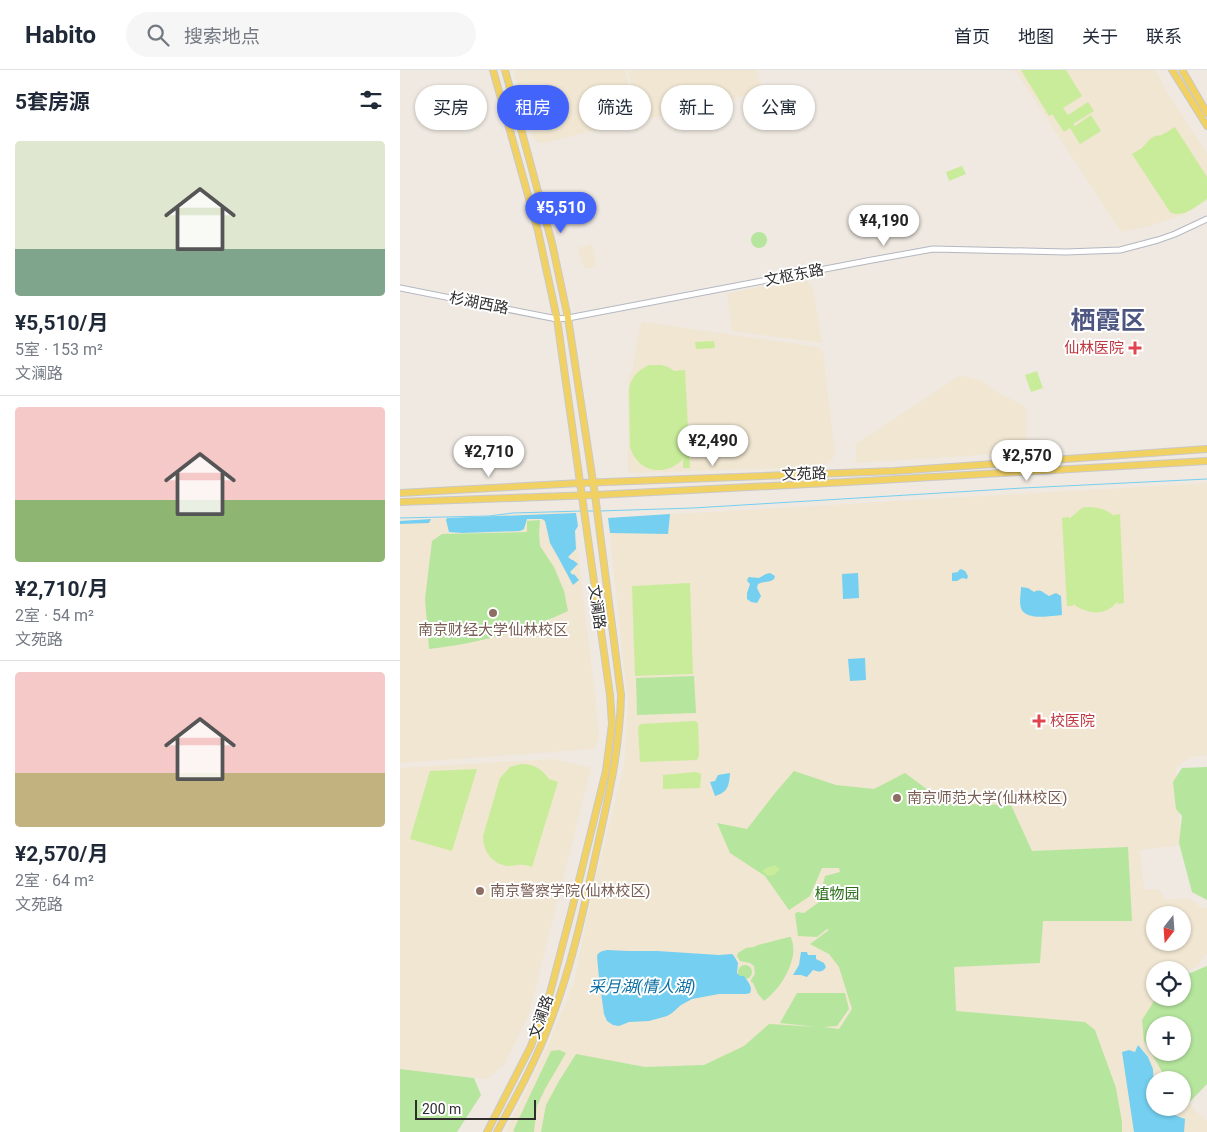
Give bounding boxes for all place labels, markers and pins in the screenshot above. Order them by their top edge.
pin: ¥5,510 [520,191,602,234]
pin: ¥4,190 [843,204,925,247]
place label: 仙林医院 [1064,339,1124,357]
marker: 仙林医院 [1128,341,1142,355]
pin: ¥2,490 [672,424,754,467]
pin: ¥2,710 [448,436,530,478]
pin: ¥2,570 [986,440,1068,482]
marker: 南京财经大学仙林校区 [487,607,499,619]
place label: 南京财经大学仙林校区 [418,621,568,639]
place label: 校医院 [1050,712,1095,730]
marker: 校医院 [1032,714,1046,728]
place label: 南京师范大学(仙林校区) [907,789,1067,807]
marker: 南京师范大学(仙林校区) [891,792,903,804]
place label: 南京警察学院(仙林校区) [490,882,650,900]
marker: 南京警察学院(仙林校区) [474,885,486,897]

